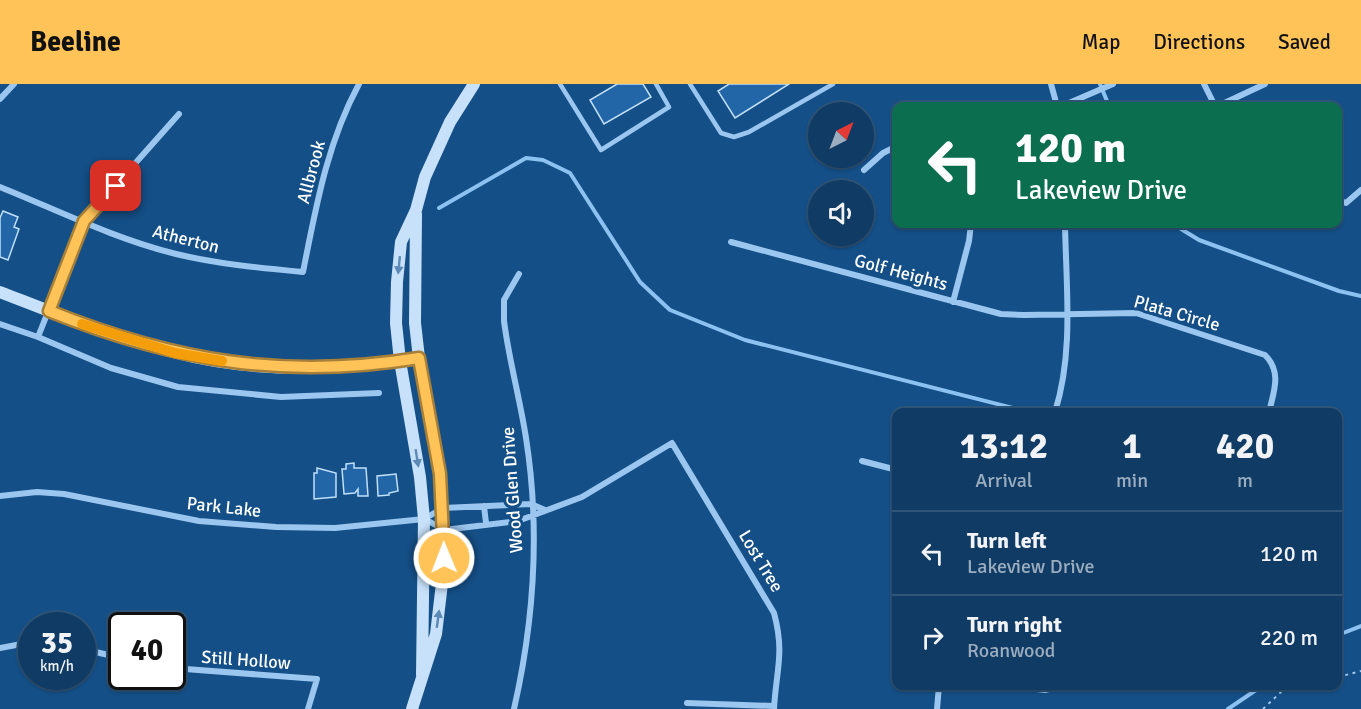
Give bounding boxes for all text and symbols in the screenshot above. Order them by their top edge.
text: Beeline [30,25,121,59]
text: Map [1082,29,1120,55]
text: Directions [1153,29,1245,55]
text: Saved [1278,29,1331,55]
north arrow [808,102,874,168]
map controls [808,102,874,246]
text: 120 m [1015,123,1126,174]
icon: left [916,126,994,204]
street label: Allbrook [292,138,330,206]
pin [90,160,141,211]
icon: arrive [99,169,132,202]
text: Lakeview Drive [1015,174,1187,207]
button: sound [808,180,874,246]
street label: Atherton [150,220,222,258]
street label: Golf Heights [852,249,950,295]
one-way arrow [394,255,404,274]
street label: Plata Circle [1131,290,1223,336]
text: 13:12 [960,424,1048,469]
text: 1 [1122,424,1142,469]
text: 420 [1216,424,1274,469]
street label: Wood Glen Drive [497,426,527,554]
one-way arrow [413,448,422,467]
text: Arrival [975,468,1033,493]
text: min [1116,468,1148,493]
text: m [1237,468,1253,493]
street label: Park Lake [186,492,262,522]
position arrow [412,526,476,590]
street label: Lost Tree [734,526,788,596]
text: Turn left [967,527,1047,554]
icon: left [916,537,949,570]
text: 120 m [1260,540,1318,567]
text: Lakeview Drive [967,554,1094,579]
one-way arrow [433,609,442,628]
text: Turn right [967,611,1062,638]
speed limit sign: 40 [108,612,186,690]
icon: right [916,621,949,654]
text: 220 m [1260,624,1318,651]
text: 35 [41,625,73,662]
text: Roanwood [967,638,1055,663]
street label: Still Hollow [201,646,291,674]
text: km/h [40,657,74,675]

